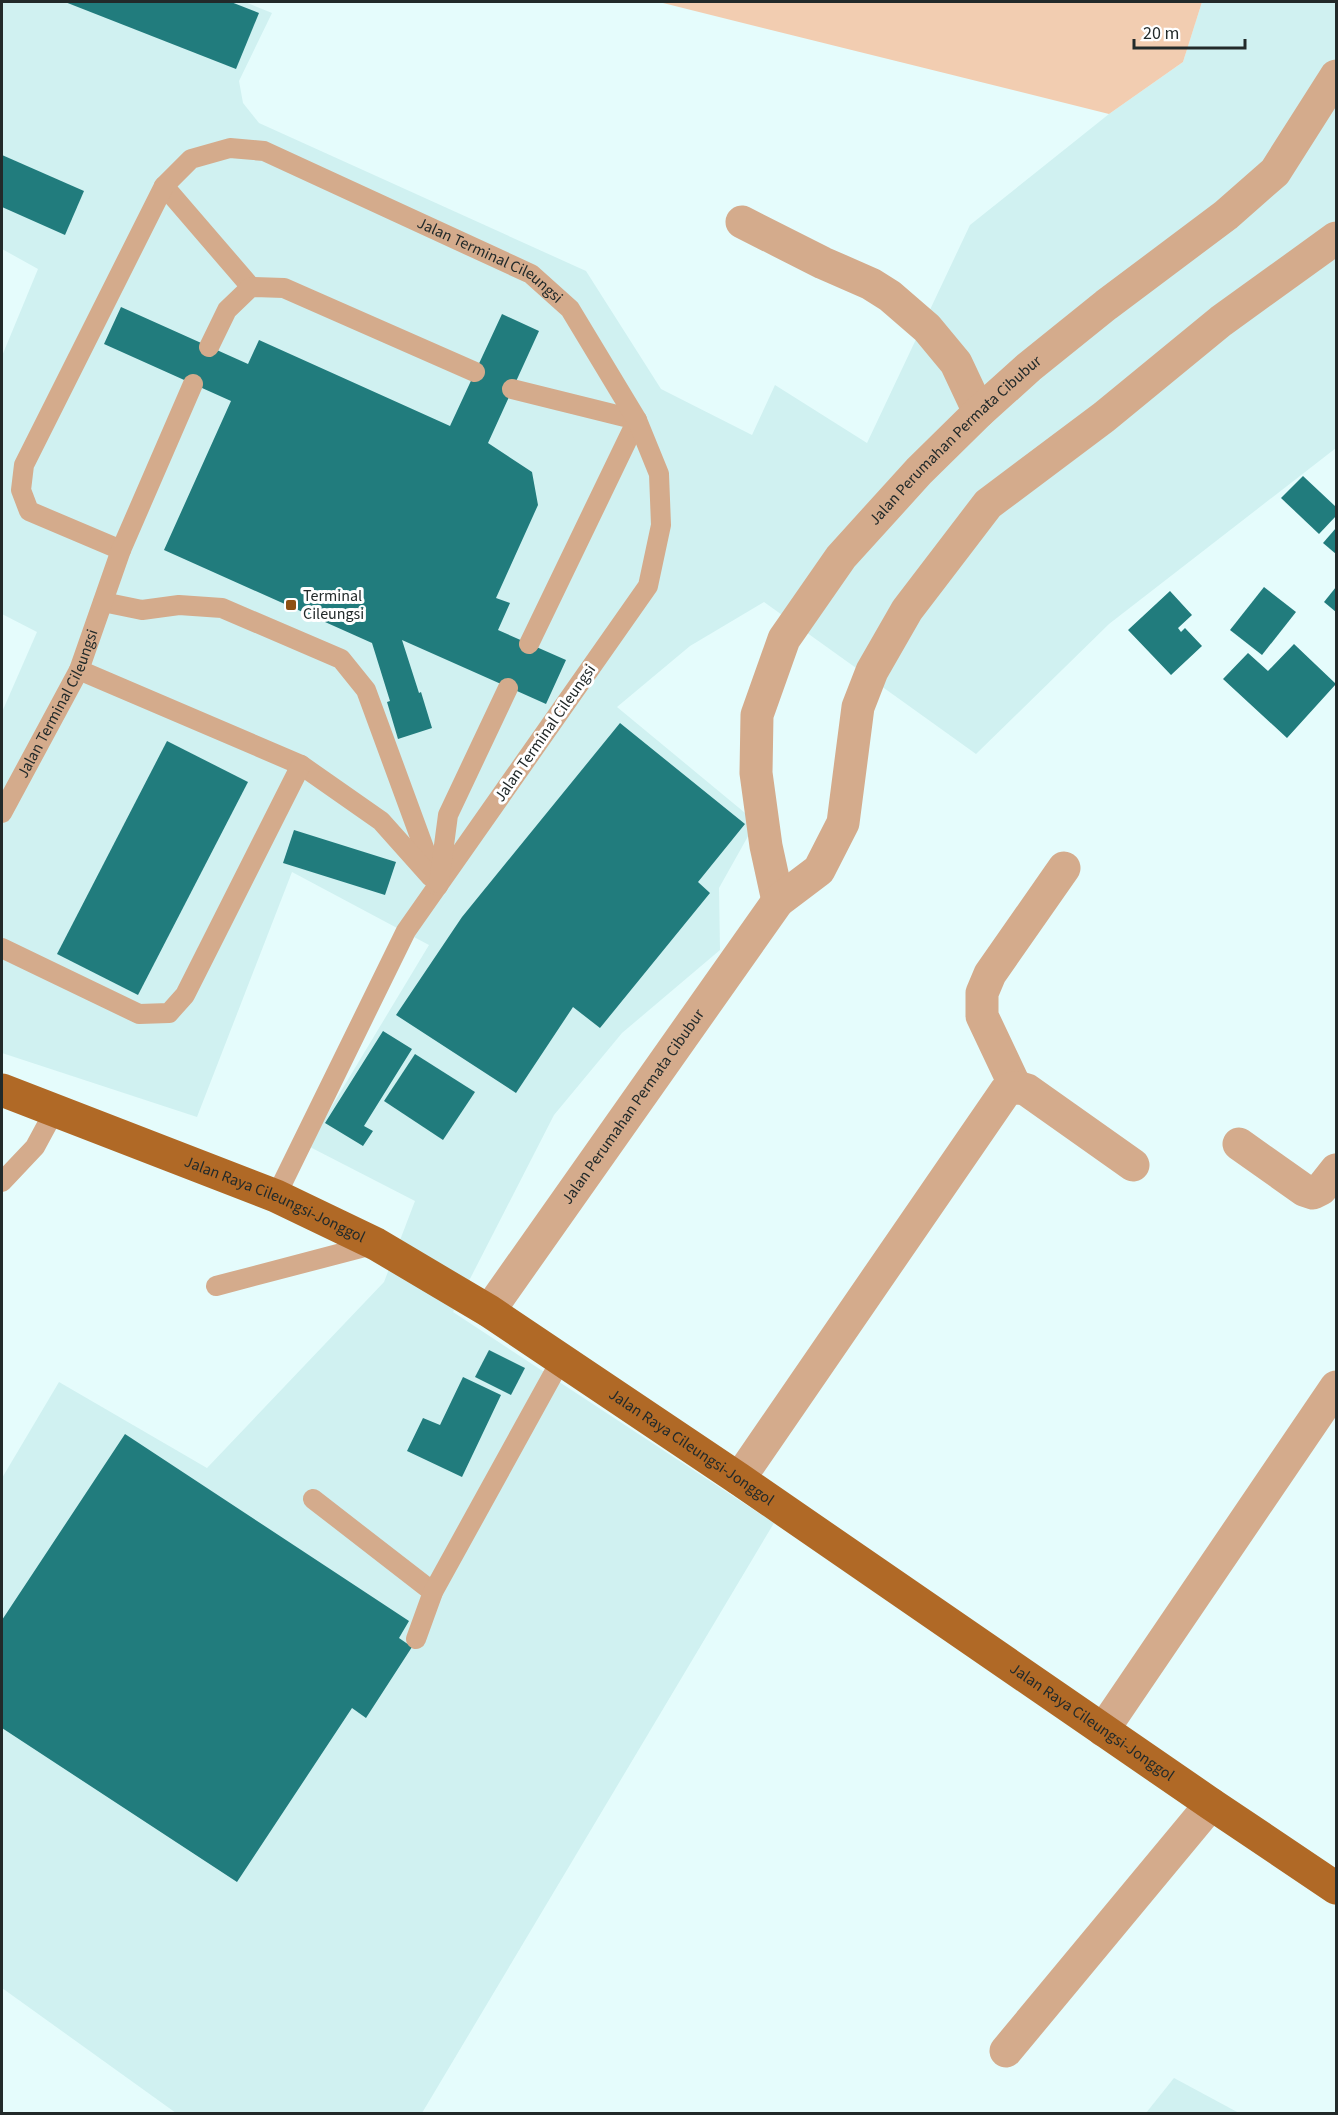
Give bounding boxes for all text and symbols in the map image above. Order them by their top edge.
scale bar [1134,12,1245,50]
text: 20 m [1143,21,1179,46]
street label: Jalan Terminal Cileungsi [413,212,568,308]
street label: Jalan Perumahan Permata Cibubur [864,350,1046,530]
place label: Terminal Cileungsi [303,585,364,625]
marker: Terminal Cileungsi [284,598,298,612]
street label: Jalan Terminal Cileungsi [12,626,103,782]
street label: Jalan Terminal Cileungsi [489,660,601,806]
street label: Jalan Perumahan Permata Cibubur [557,1004,710,1209]
street label: Jalan Raya Cileungsi-Jonggol [181,1151,369,1248]
street label: Jalan Raya Cileungsi-Jonggol [604,1383,778,1511]
street label: Jalan Raya Cileungsi-Jonggol [1005,1658,1179,1787]

